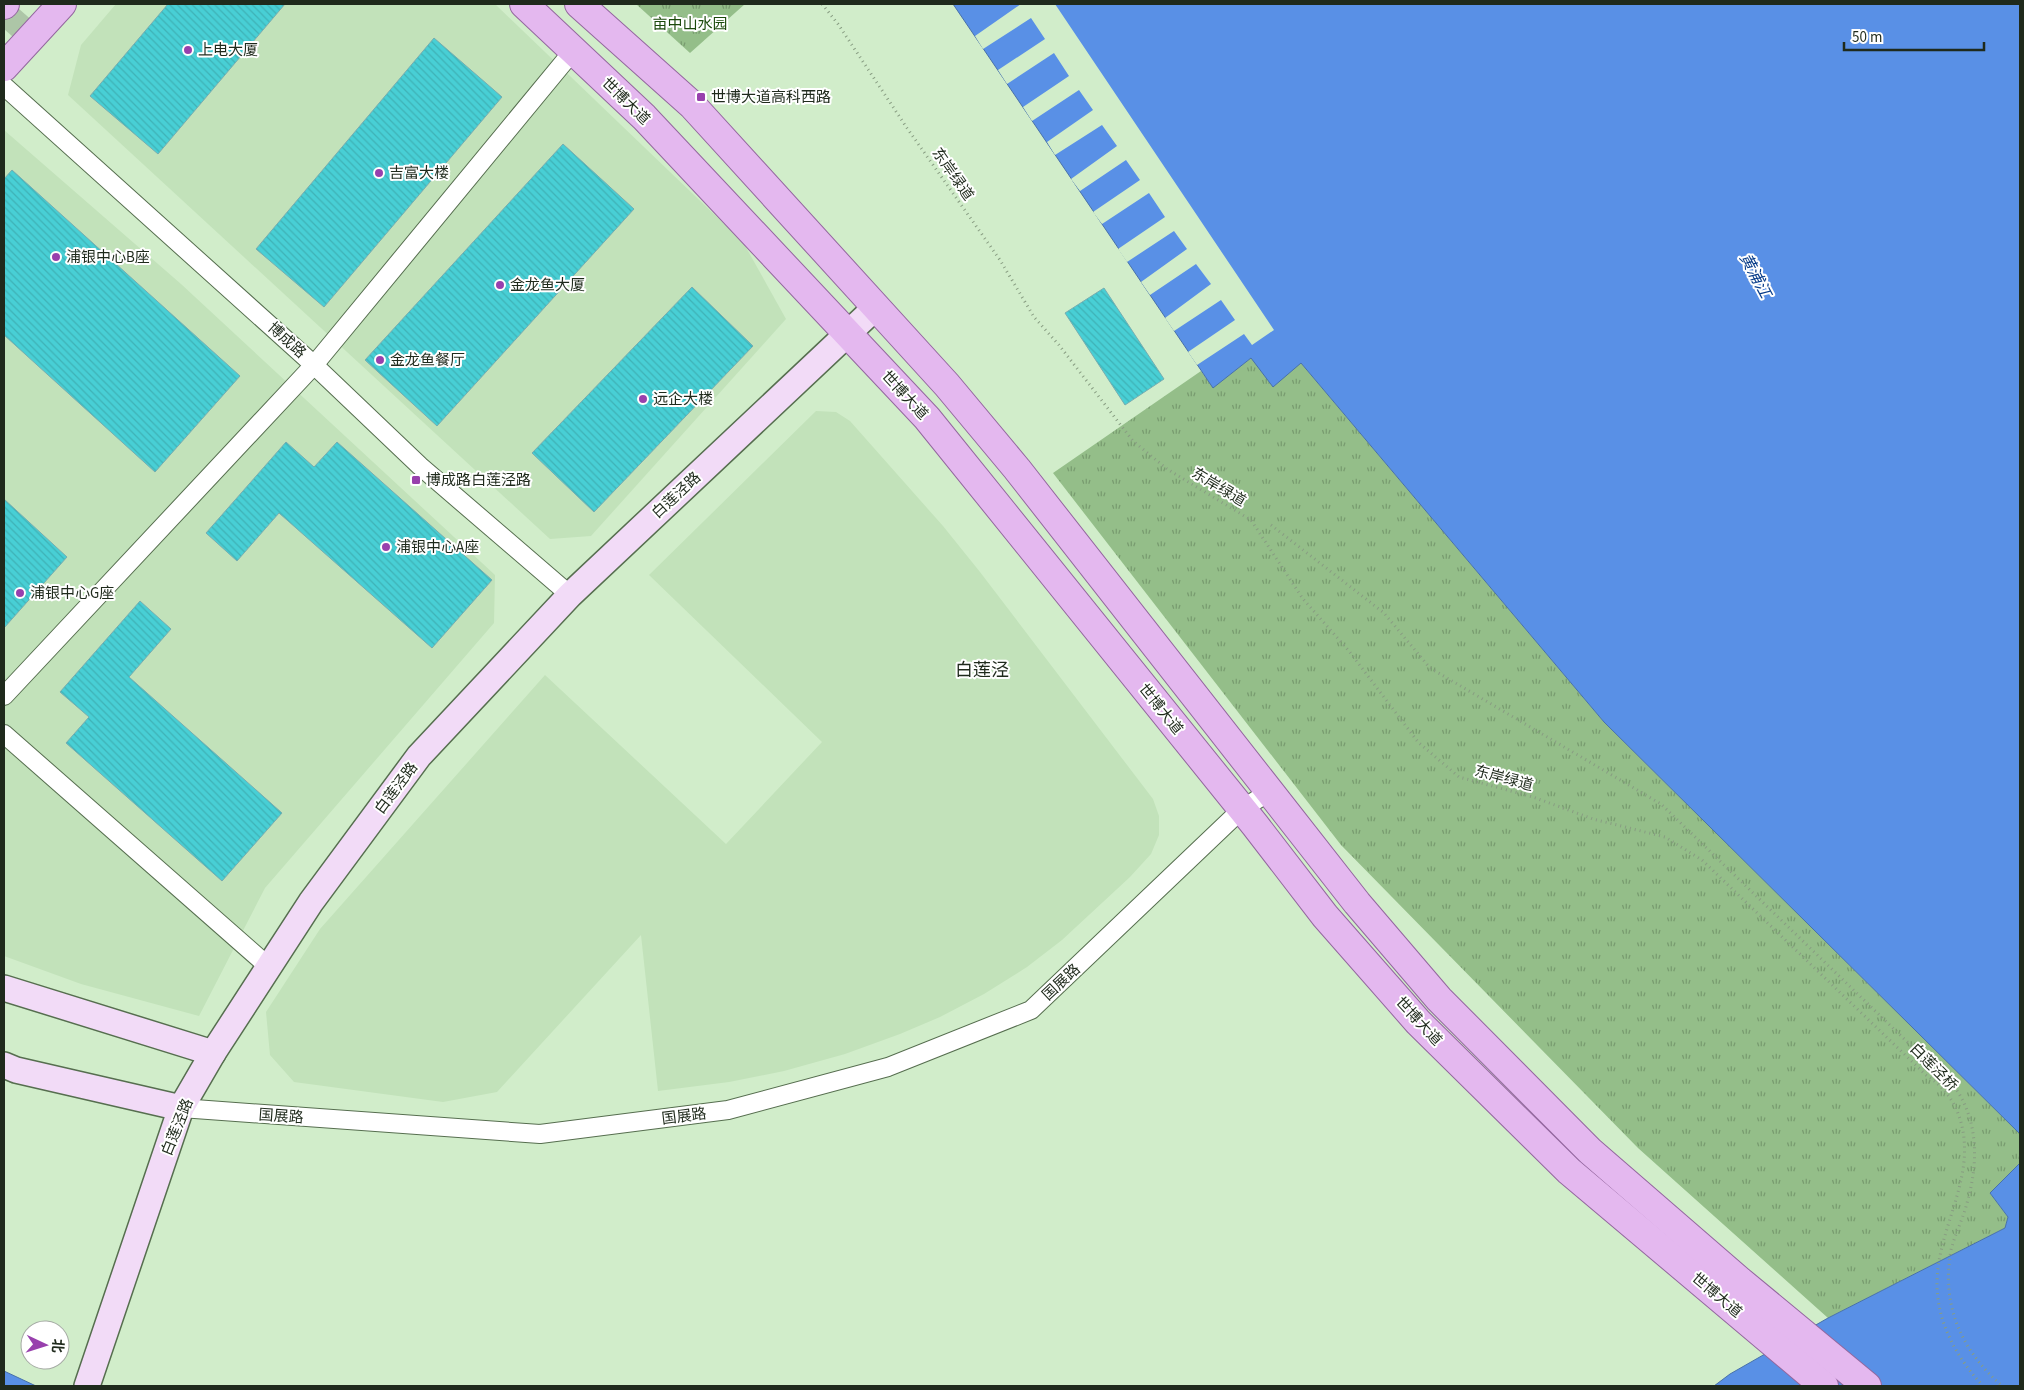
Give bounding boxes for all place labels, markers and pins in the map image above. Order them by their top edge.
place label: 上电大厦 [198,40,258,61]
marker: 上电大厦 [182,44,194,56]
place label: 世博大道高科西路 [711,87,831,108]
marker: 世博大道高科西路 [695,91,707,103]
place label: 吉富大楼 [389,163,449,184]
marker: 吉富大楼 [373,167,385,179]
place label: 浦银中心B座 [66,247,150,268]
marker: 浦银中心B座 [50,251,62,263]
place label: 金龙鱼大厦 [510,275,585,296]
marker: 金龙鱼大厦 [494,279,506,291]
place label: 金龙鱼餐厅 [390,350,465,371]
marker: 金龙鱼餐厅 [374,354,386,366]
place label: 远企大楼 [653,389,713,410]
marker: 远企大楼 [637,393,649,405]
place label: 博成路白莲泾路 [426,470,531,491]
marker: 博成路白莲泾路 [410,474,422,486]
place label: 浦银中心A座 [396,537,479,558]
marker: 浦银中心A座 [380,541,392,553]
place label: 浦银中心G座 [30,583,114,604]
marker: 浦银中心G座 [14,587,26,599]

